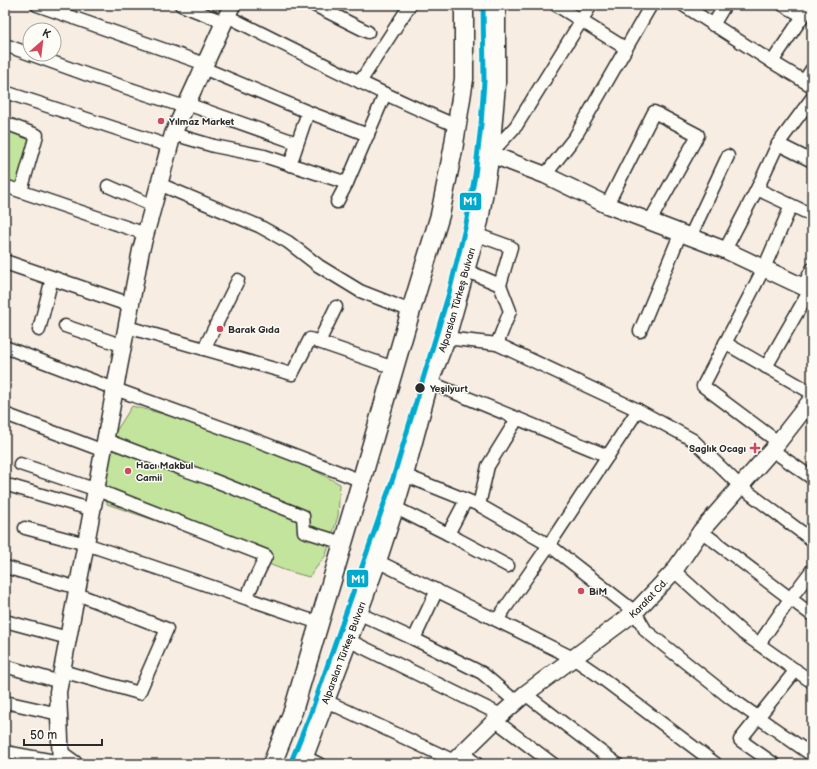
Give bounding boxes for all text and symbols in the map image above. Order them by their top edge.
north arrow [22,22,62,62]
text: K [40,26,53,41]
marker: Yılmaz Market [156,116,166,126]
place label: Yılmaz Market [169,116,235,128]
line badge: M1 [459,192,482,211]
text: M1 [463,195,477,208]
street label: Alparslan Türkeş Bulvarı [436,246,478,354]
marker: Barak Gıda [215,324,225,334]
place label: Barak Gıda [228,324,280,336]
marker: Yeşilyurt [413,381,427,395]
place label: Yeşilyurt [430,383,468,395]
marker: Saglık Ocagı [749,442,761,454]
place label: Saglık Ocagı [689,443,746,455]
place label: Hacı Makbul Camii [136,460,193,484]
marker: Hacı Makbul Camii [123,466,133,476]
line badge: M1 [346,569,369,588]
text: M1 [351,573,365,586]
street label: Karafat Cd. [627,577,670,621]
marker: BiM [576,586,586,596]
place label: BiM [589,586,607,598]
street label: Alparslan Türkeş Bulvarı [319,600,369,706]
scale bar [24,721,102,747]
text: 50 m [30,728,57,743]

